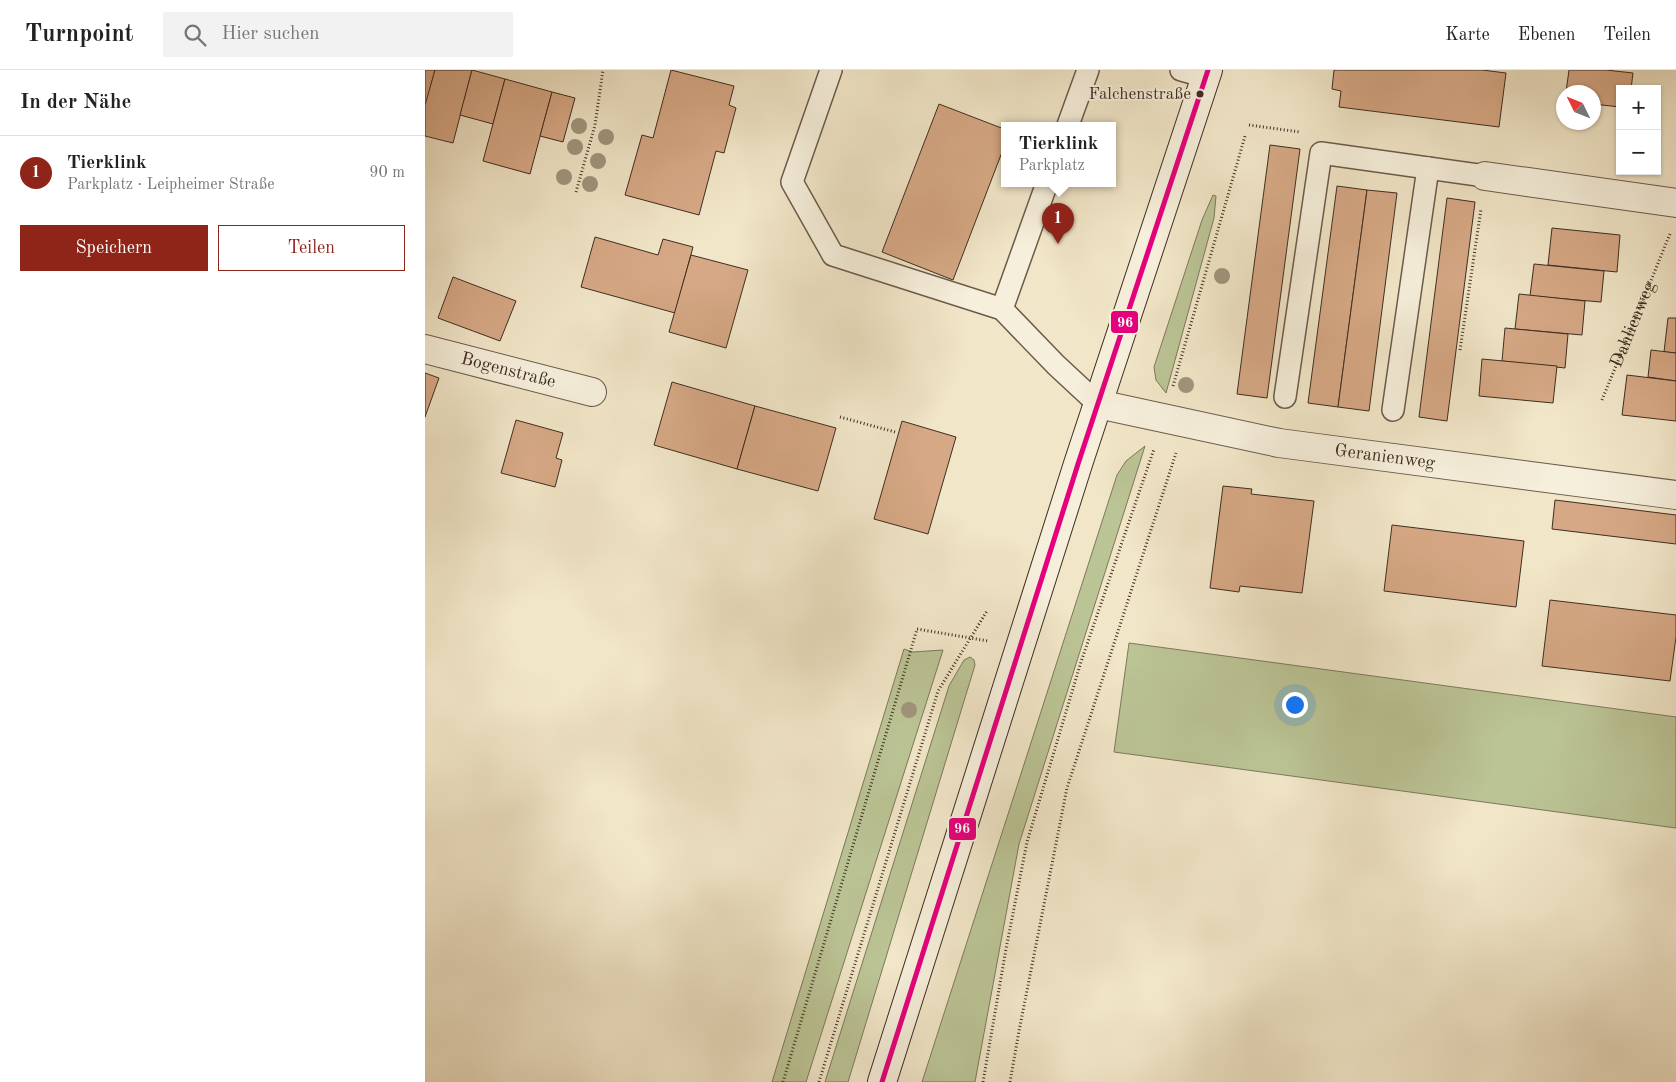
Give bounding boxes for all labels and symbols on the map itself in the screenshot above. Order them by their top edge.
north arrow [1556,85,1601,130]
place label: Falchenstraße [1088,86,1191,103]
marker: Falchenstraße [1195,89,1205,99]
pin: 1 [1042,203,1074,244]
street label: Dahlienweg [1607,278,1659,370]
line badge: 96 [1110,310,1139,334]
text: 96 [1117,316,1133,330]
street label: Bogenstraße [459,350,558,391]
street label: Geranienweg [1334,441,1437,472]
your location [1282,692,1308,718]
line badge: 96 [948,817,977,841]
text: 96 [954,822,970,836]

